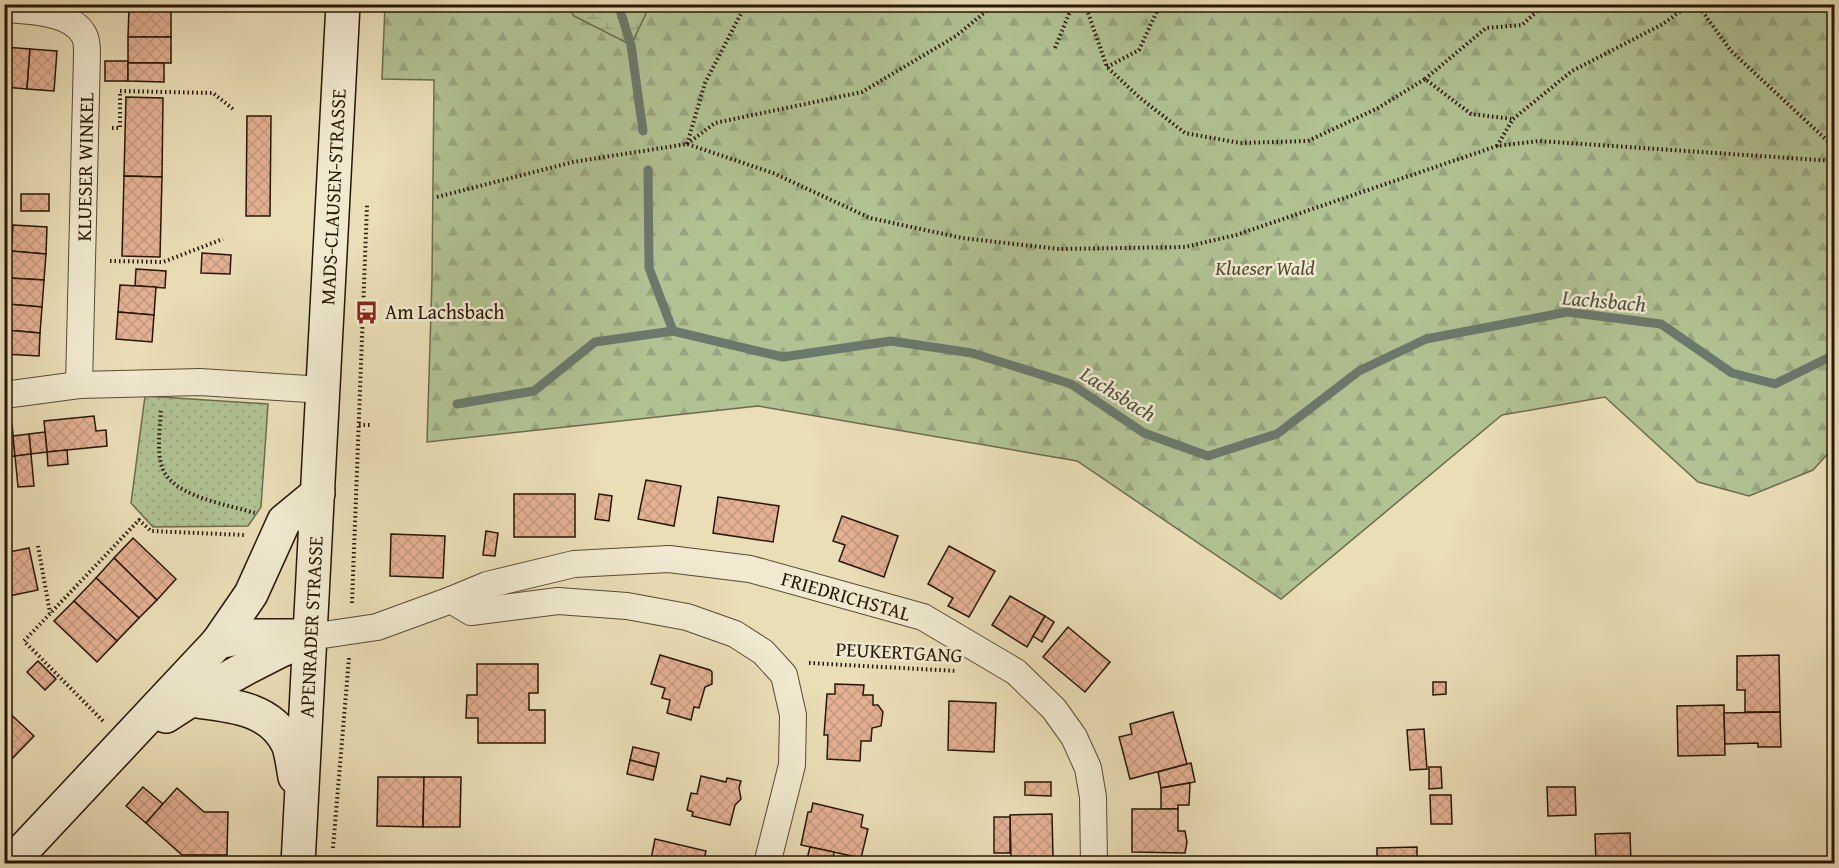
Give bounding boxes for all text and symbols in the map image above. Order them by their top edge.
street label: MADS-CLAUSEN-STRASSE [312,88,353,306]
street label: KLUESER WINKEL [69,92,100,242]
park label: Klueser Wald [1214,253,1315,282]
water label: Lachsbach [1560,281,1648,320]
place label: Am Lachsbach [385,297,504,326]
bus stop icon: Am Lachsbach [354,299,380,325]
water label: Lachsbach [1074,358,1162,429]
street label: APENRADER STRASSE [291,535,330,719]
street label: FRIEDRICHSTAL [778,563,914,628]
street label: PEUKERTGANG [835,634,963,669]

